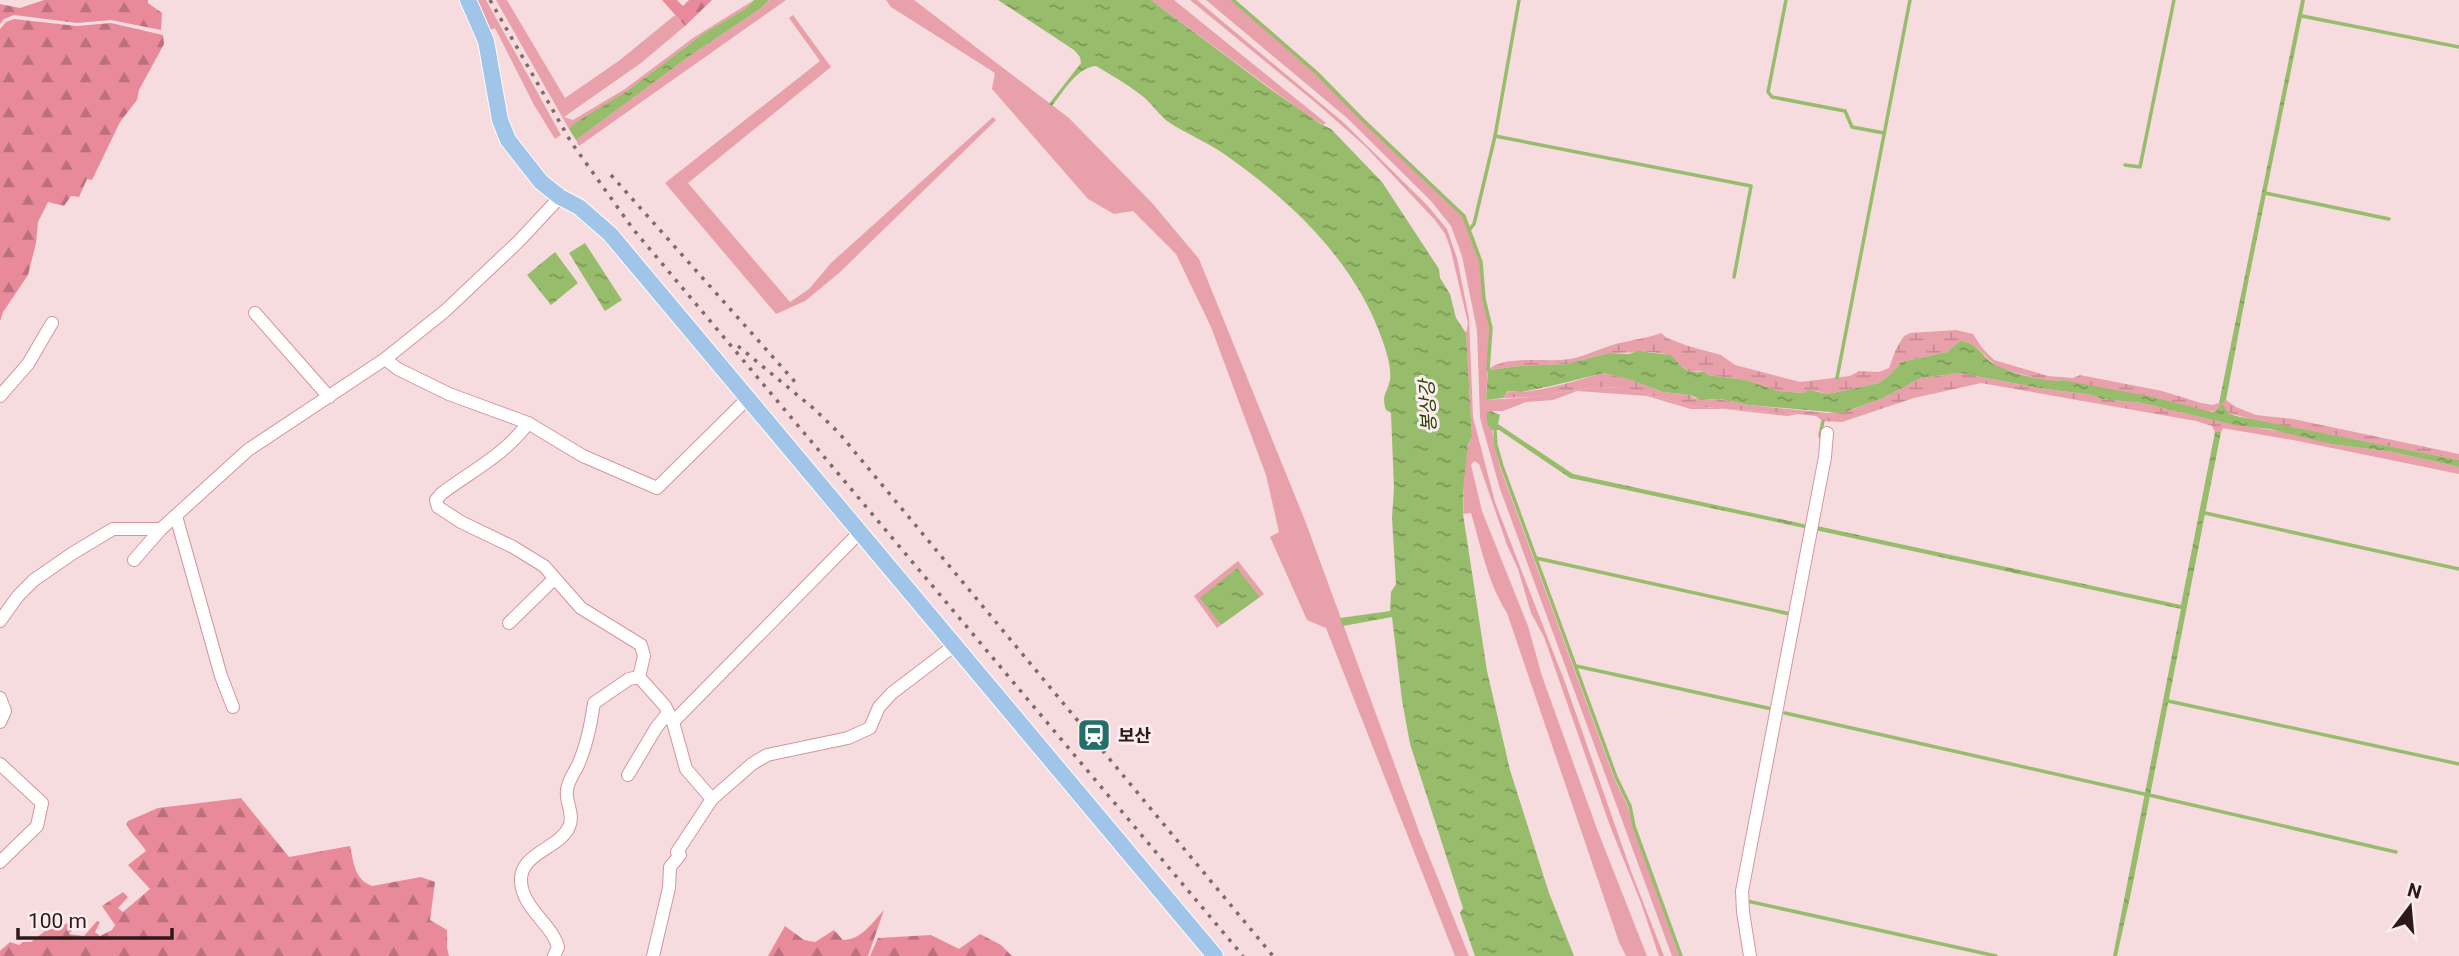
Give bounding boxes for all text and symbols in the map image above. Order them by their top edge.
water label: 봉상강 [1415,377,1441,433]
station icon: 보산 [1075,716,1113,754]
place label: 보산 [1118,725,1152,746]
north arrow [2375,872,2445,942]
text: N [2405,878,2424,904]
scale bar [18,897,172,941]
text: 100 m [28,909,87,933]

